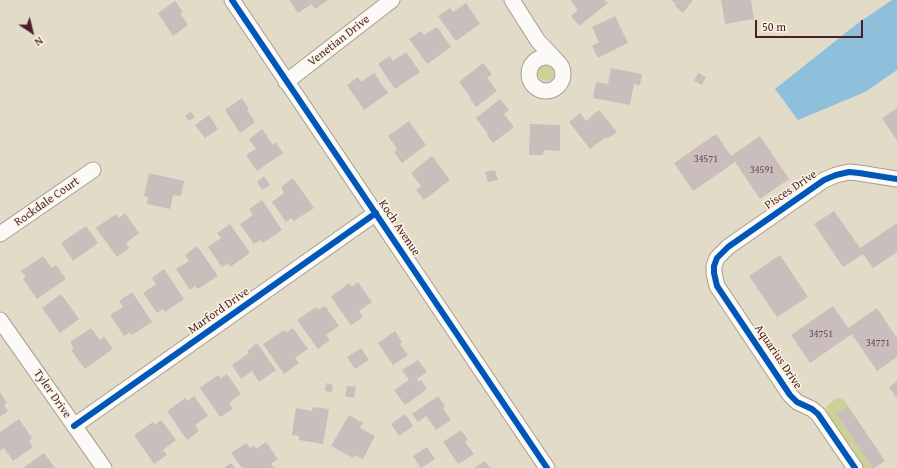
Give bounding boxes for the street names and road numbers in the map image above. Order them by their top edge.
street label: Venetian Drive [305,12,373,70]
street label: Pisces Drive [762,167,820,213]
street label: Rockdale Court [12,174,82,230]
street label: Koch Avenue [375,197,423,259]
street label: Marford Drive [186,285,252,337]
street label: Aquarius Drive [751,322,805,392]
street label: Tyler Drive [30,367,74,421]

